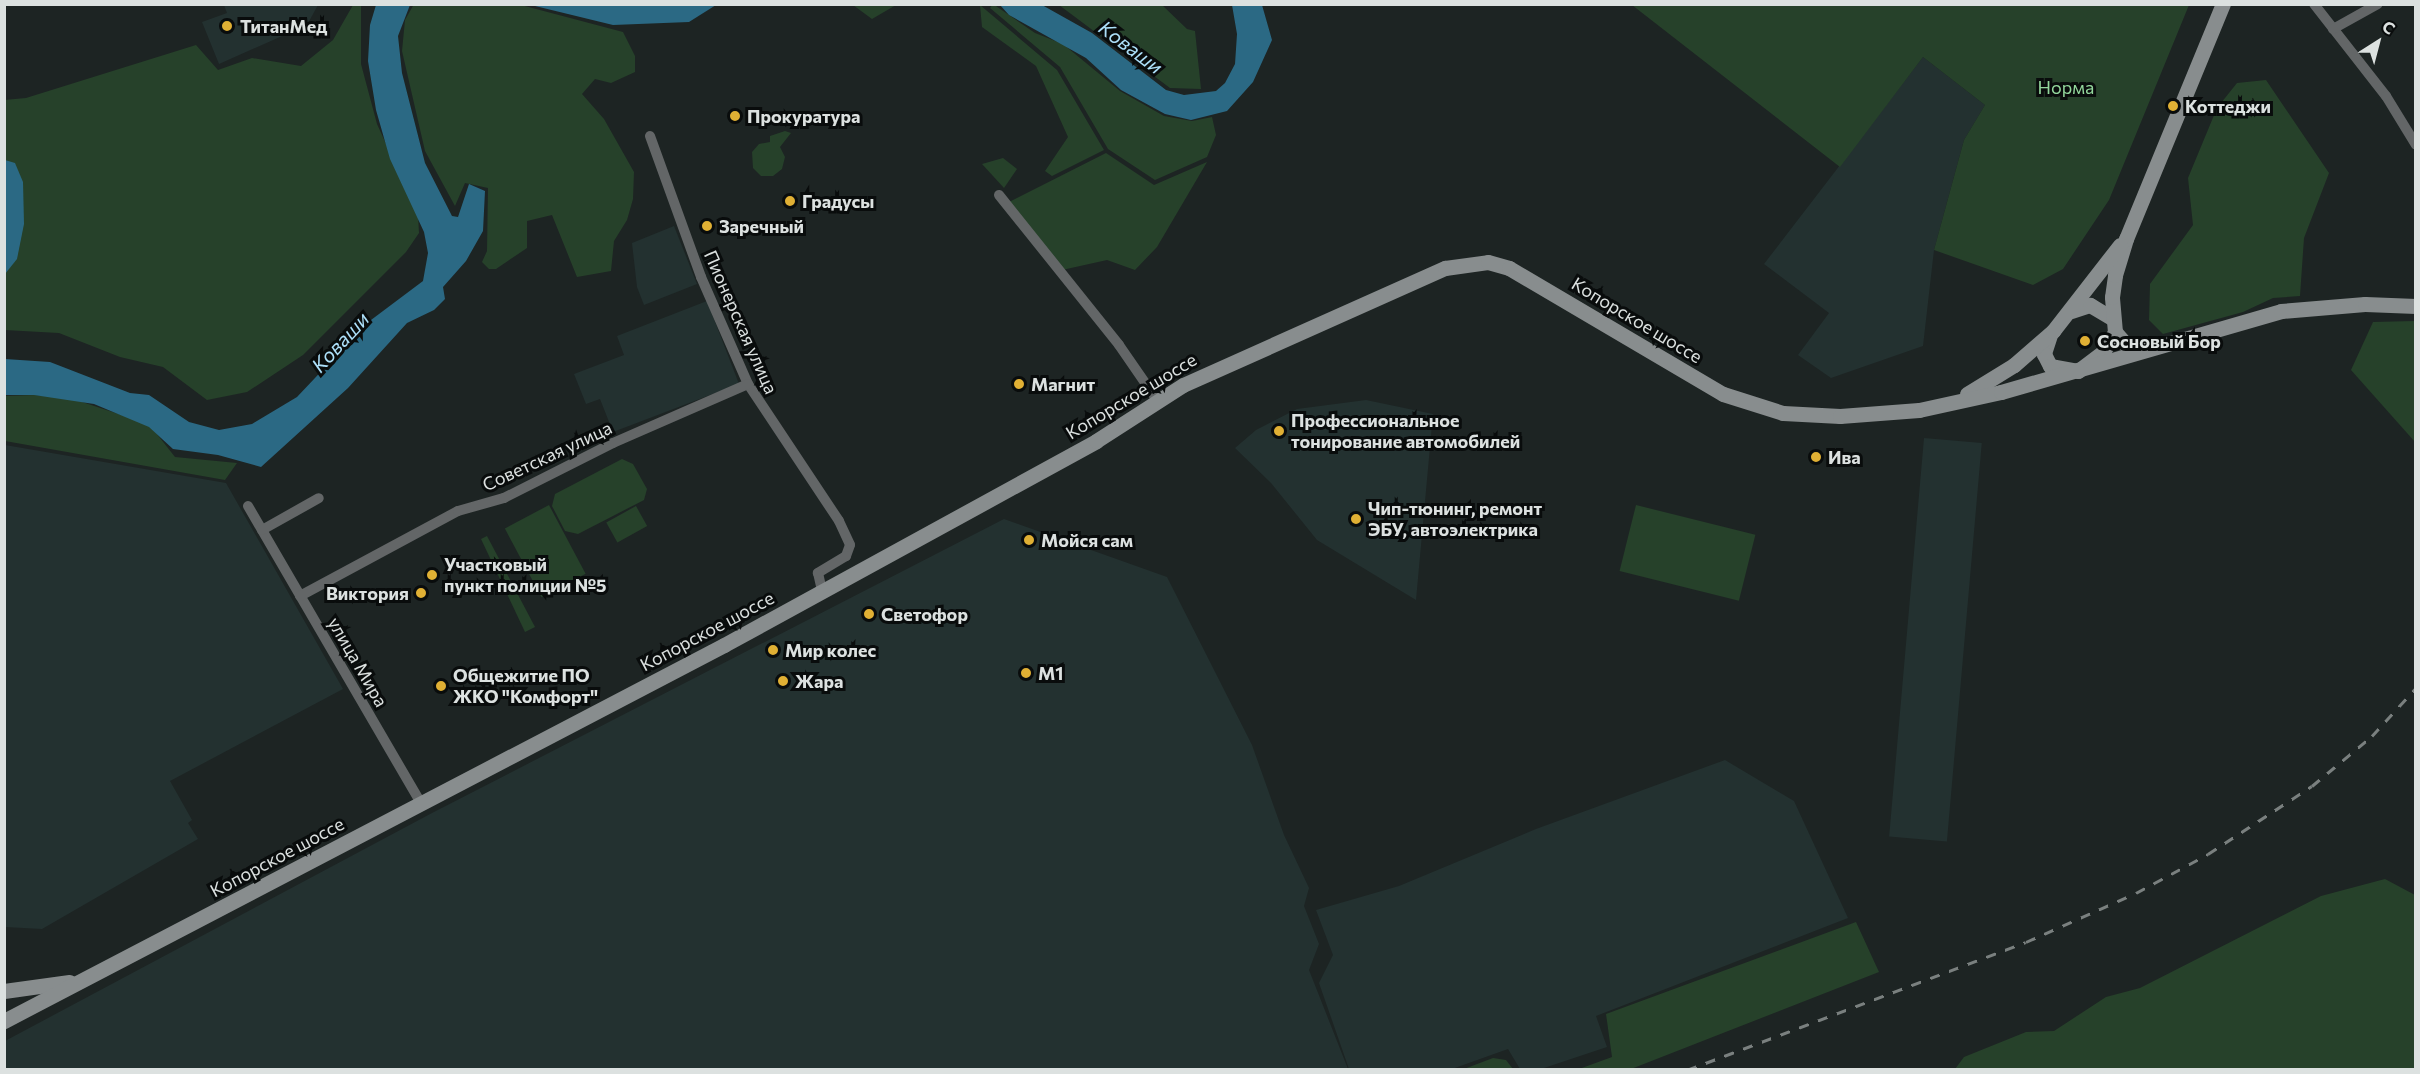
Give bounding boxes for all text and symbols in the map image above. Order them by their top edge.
north arrow [2348,12,2408,72]
place label: ТитанМед [240,15,327,37]
water label: Коваши [1094,15,1168,79]
text: С [2379,16,2399,38]
marker: ТитанМед [218,17,236,35]
park label: Норма [2038,76,2094,98]
place label: Коттеджи [2185,95,2271,117]
marker: Коттеджи [2166,99,2180,113]
place label: Прокуратура [747,105,860,127]
marker: Прокуратура [728,109,742,123]
place label: Градусы [802,190,874,212]
marker: Градусы [783,194,797,208]
place label: Заречный [719,215,804,237]
marker: Заречный [700,219,714,233]
street label: Пионерская улица [700,247,782,397]
street label: Копорское шоссе [1568,272,1706,368]
water label: Коваши [306,307,374,377]
place label: Сосновый Бор [2097,330,2221,352]
marker: Сосновый Бор [2078,334,2092,348]
street label: Копорское шоссе [1062,348,1200,444]
place label: Магнит [1031,373,1095,395]
marker: Магнит [1012,377,1026,391]
place label: Профессиональное тонирование автомобилей [1291,410,1520,452]
street label: Советская улица [479,417,615,495]
marker: Профессиональное тонирование автомобилей [1272,424,1286,438]
place label: Ива [1828,446,1861,468]
marker: Ива [1809,450,1823,464]
place label: Чип-тюнинг, ремонт ЭБУ, автоэлектрика [1368,498,1542,540]
marker: Чип-тюнинг, ремонт ЭБУ, автоэлектрика [1349,512,1363,526]
place label: Мойся сам [1041,529,1133,551]
marker: Мойся сам [1022,533,1036,547]
place label: Участковый пункт полиции №5 [444,554,607,596]
marker: Участковый пункт полиции №5 [425,568,439,582]
place label: Виктория [326,582,409,604]
marker: Виктория [414,586,428,600]
street label: Копорское шоссе [636,587,778,675]
place label: Светофор [881,603,968,625]
marker: Светофор [862,607,876,621]
street label: улица Мира [324,613,392,711]
place label: Мир колес [785,639,876,661]
marker: Мир колес [766,643,780,657]
place label: М1 [1038,662,1063,684]
place label: Общежитие ПО ЖКО "Комфорт" [453,665,598,708]
marker: М1 [1019,666,1033,680]
place label: Жара [795,670,843,692]
marker: Жара [776,674,790,688]
marker: Общежитие ПО ЖКО "Комфорт" [434,679,448,693]
street label: Копорское шоссе [206,813,348,901]

